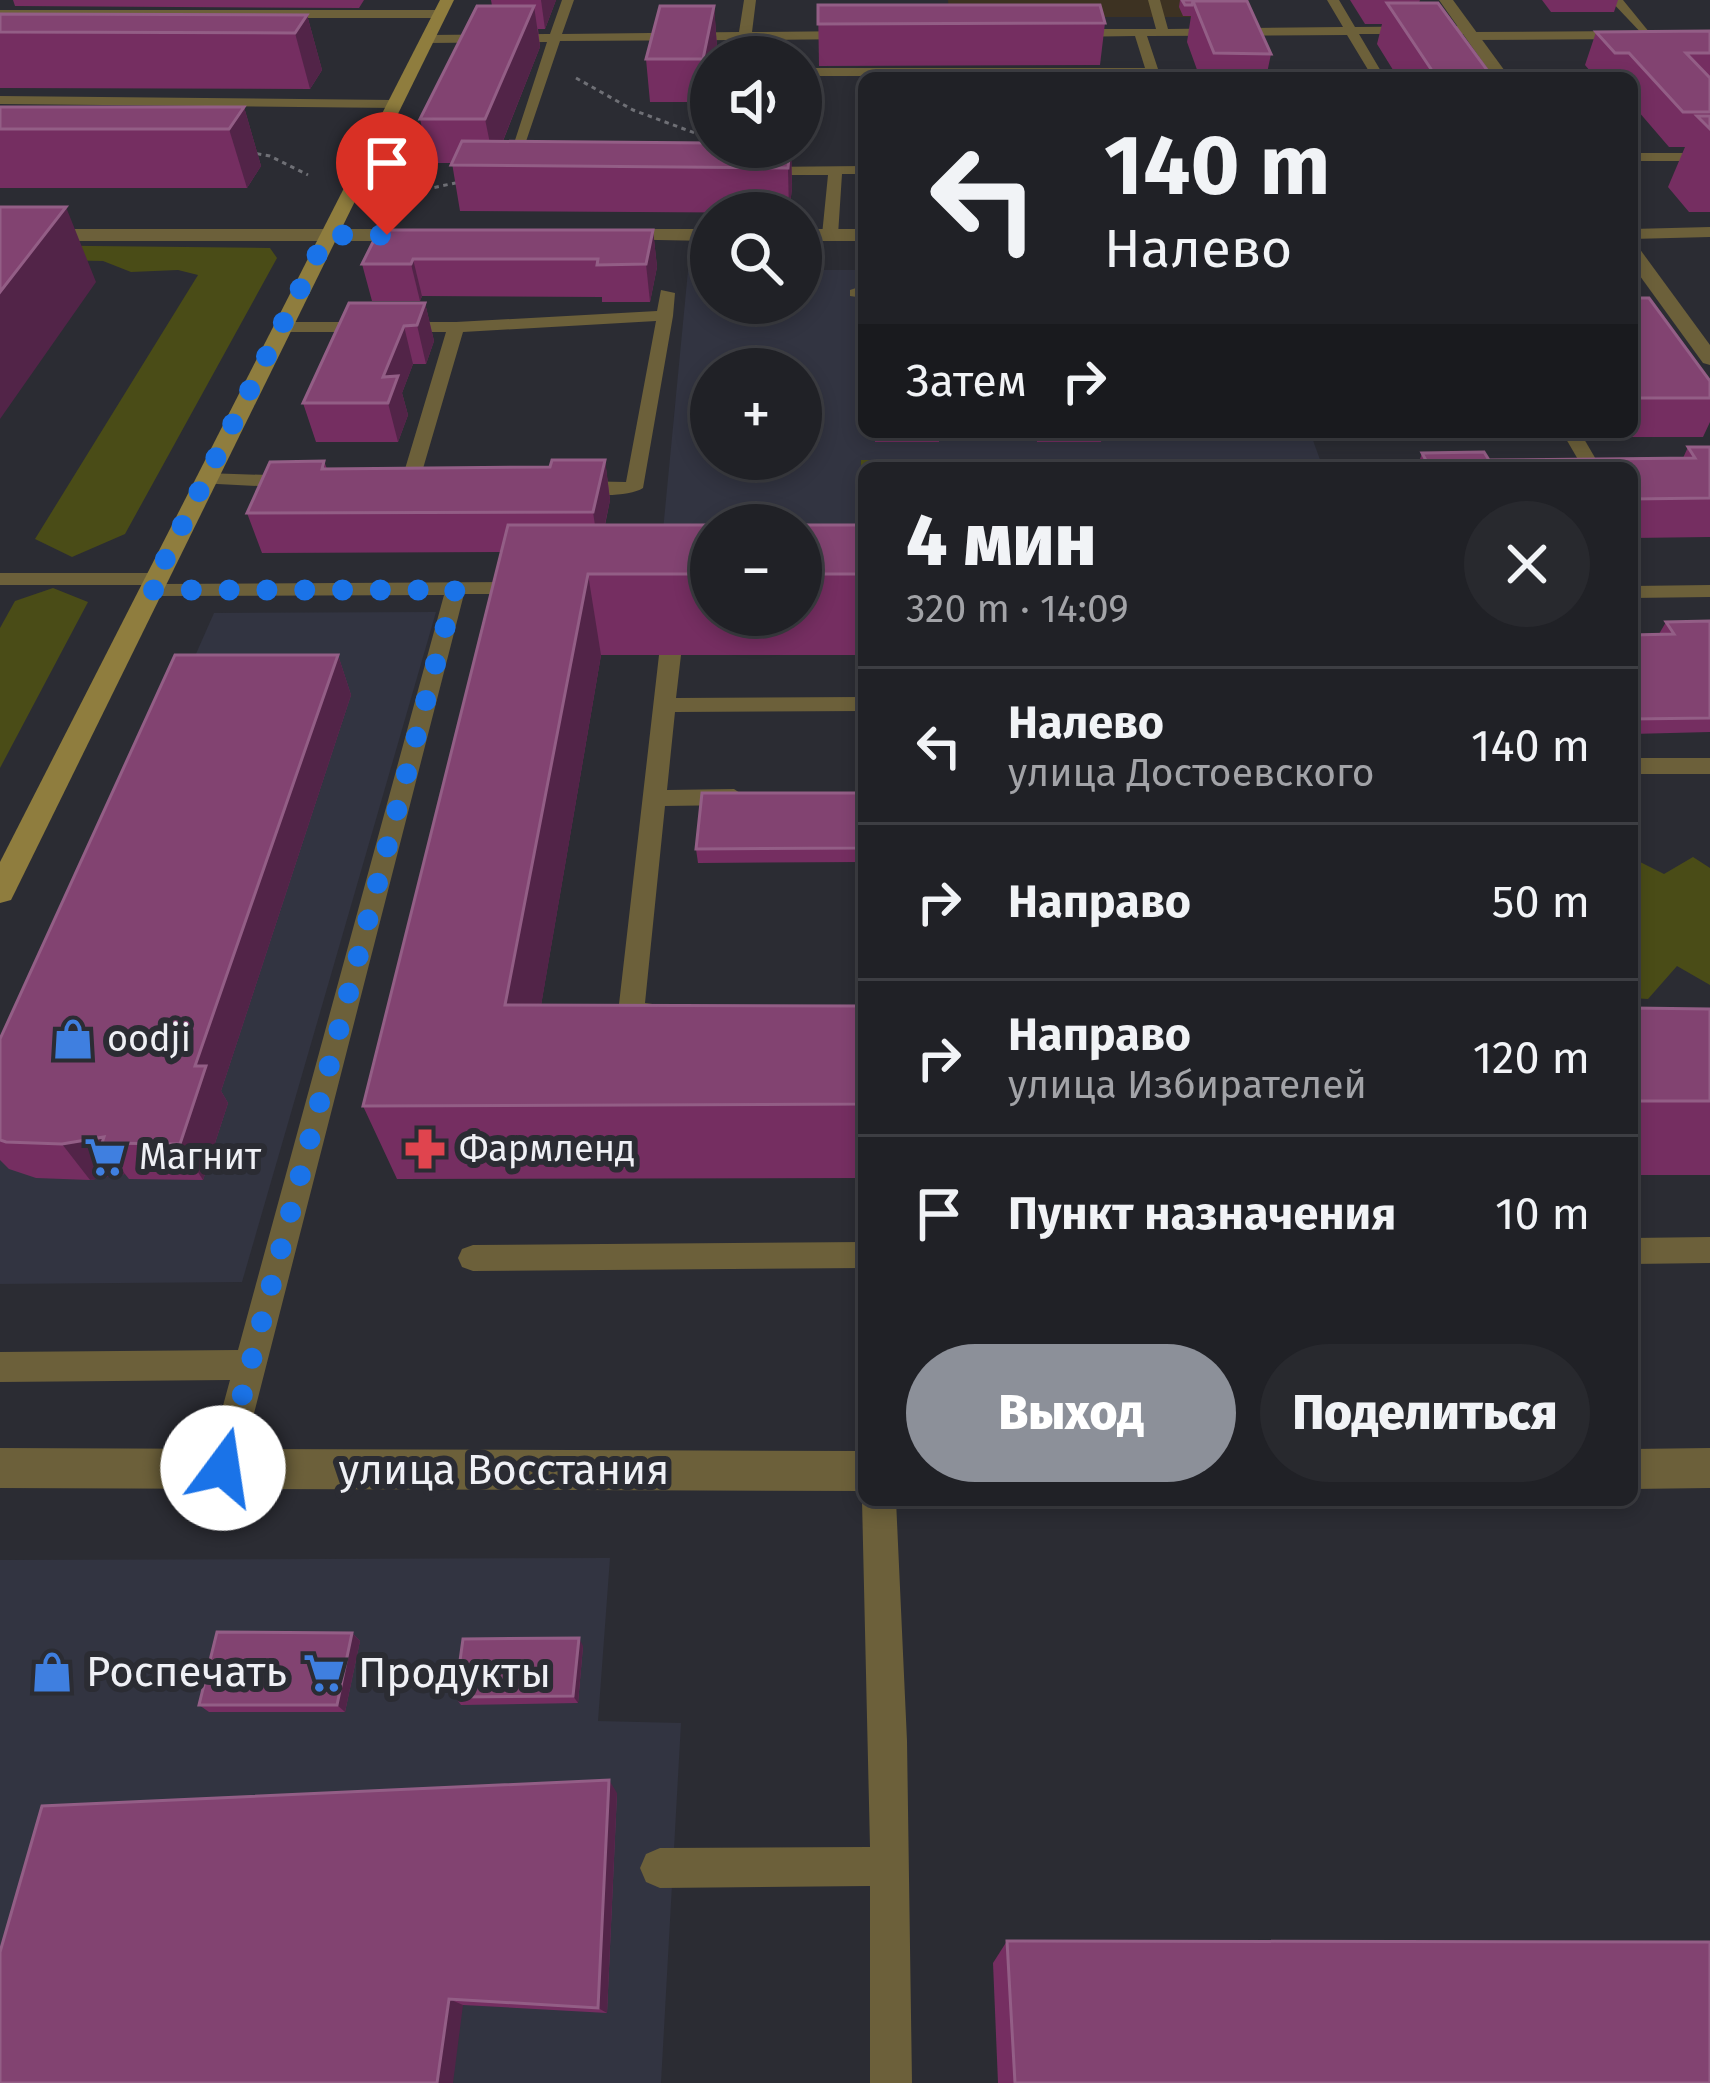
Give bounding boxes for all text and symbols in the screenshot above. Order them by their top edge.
map controls [690,36,822,636]
button: sound [690,36,822,168]
pin [336,112,438,235]
text: 140 m [1104,115,1330,216]
icon: left [906,120,1062,276]
icon: arrive [354,130,420,196]
button: search [690,192,822,324]
text: Налево [1104,217,1292,281]
button: + [690,348,822,480]
icon: right [1051,348,1117,414]
text: Затем [906,354,1027,408]
text: 4 мин [906,498,1097,584]
button: close [1464,501,1590,627]
button: − [690,504,822,636]
text: 320 m · 14:09 [906,586,1129,632]
text: Налево [1008,696,1164,750]
icon: left [906,713,972,779]
text: 140 m [1471,719,1590,773]
text: улица Достоевского [1008,750,1375,796]
icon: right [906,869,972,935]
text: Направо [1008,875,1191,929]
text: 50 m [1492,875,1590,929]
text: Направо [1008,1008,1191,1062]
shop icon: oodji [50,1016,96,1062]
place label: oodji [107,1017,191,1061]
icon: right [906,1025,972,1091]
text: 120 m [1473,1031,1590,1085]
text: улица Избирателей [1008,1062,1367,1108]
pharmacy icon: Фармленд [402,1126,448,1172]
place label: Фармленд [459,1127,635,1171]
supermarket icon: Магнит [82,1134,128,1180]
place label: Магнит [139,1135,262,1179]
icon: arrive [906,1181,972,1247]
text: Пункт назначения [1008,1187,1396,1241]
text: 10 m [1495,1187,1590,1241]
button: Выход [906,1344,1236,1482]
button: Поделиться [1260,1344,1590,1482]
position arrow [160,1405,286,1531]
street label: улица Восстания [339,1445,669,1495]
place label: Роспечать [86,1647,287,1697]
place label: Продукты [358,1648,551,1698]
shop icon: Роспечать [29,1649,75,1695]
supermarket icon: Продукты [301,1650,347,1696]

